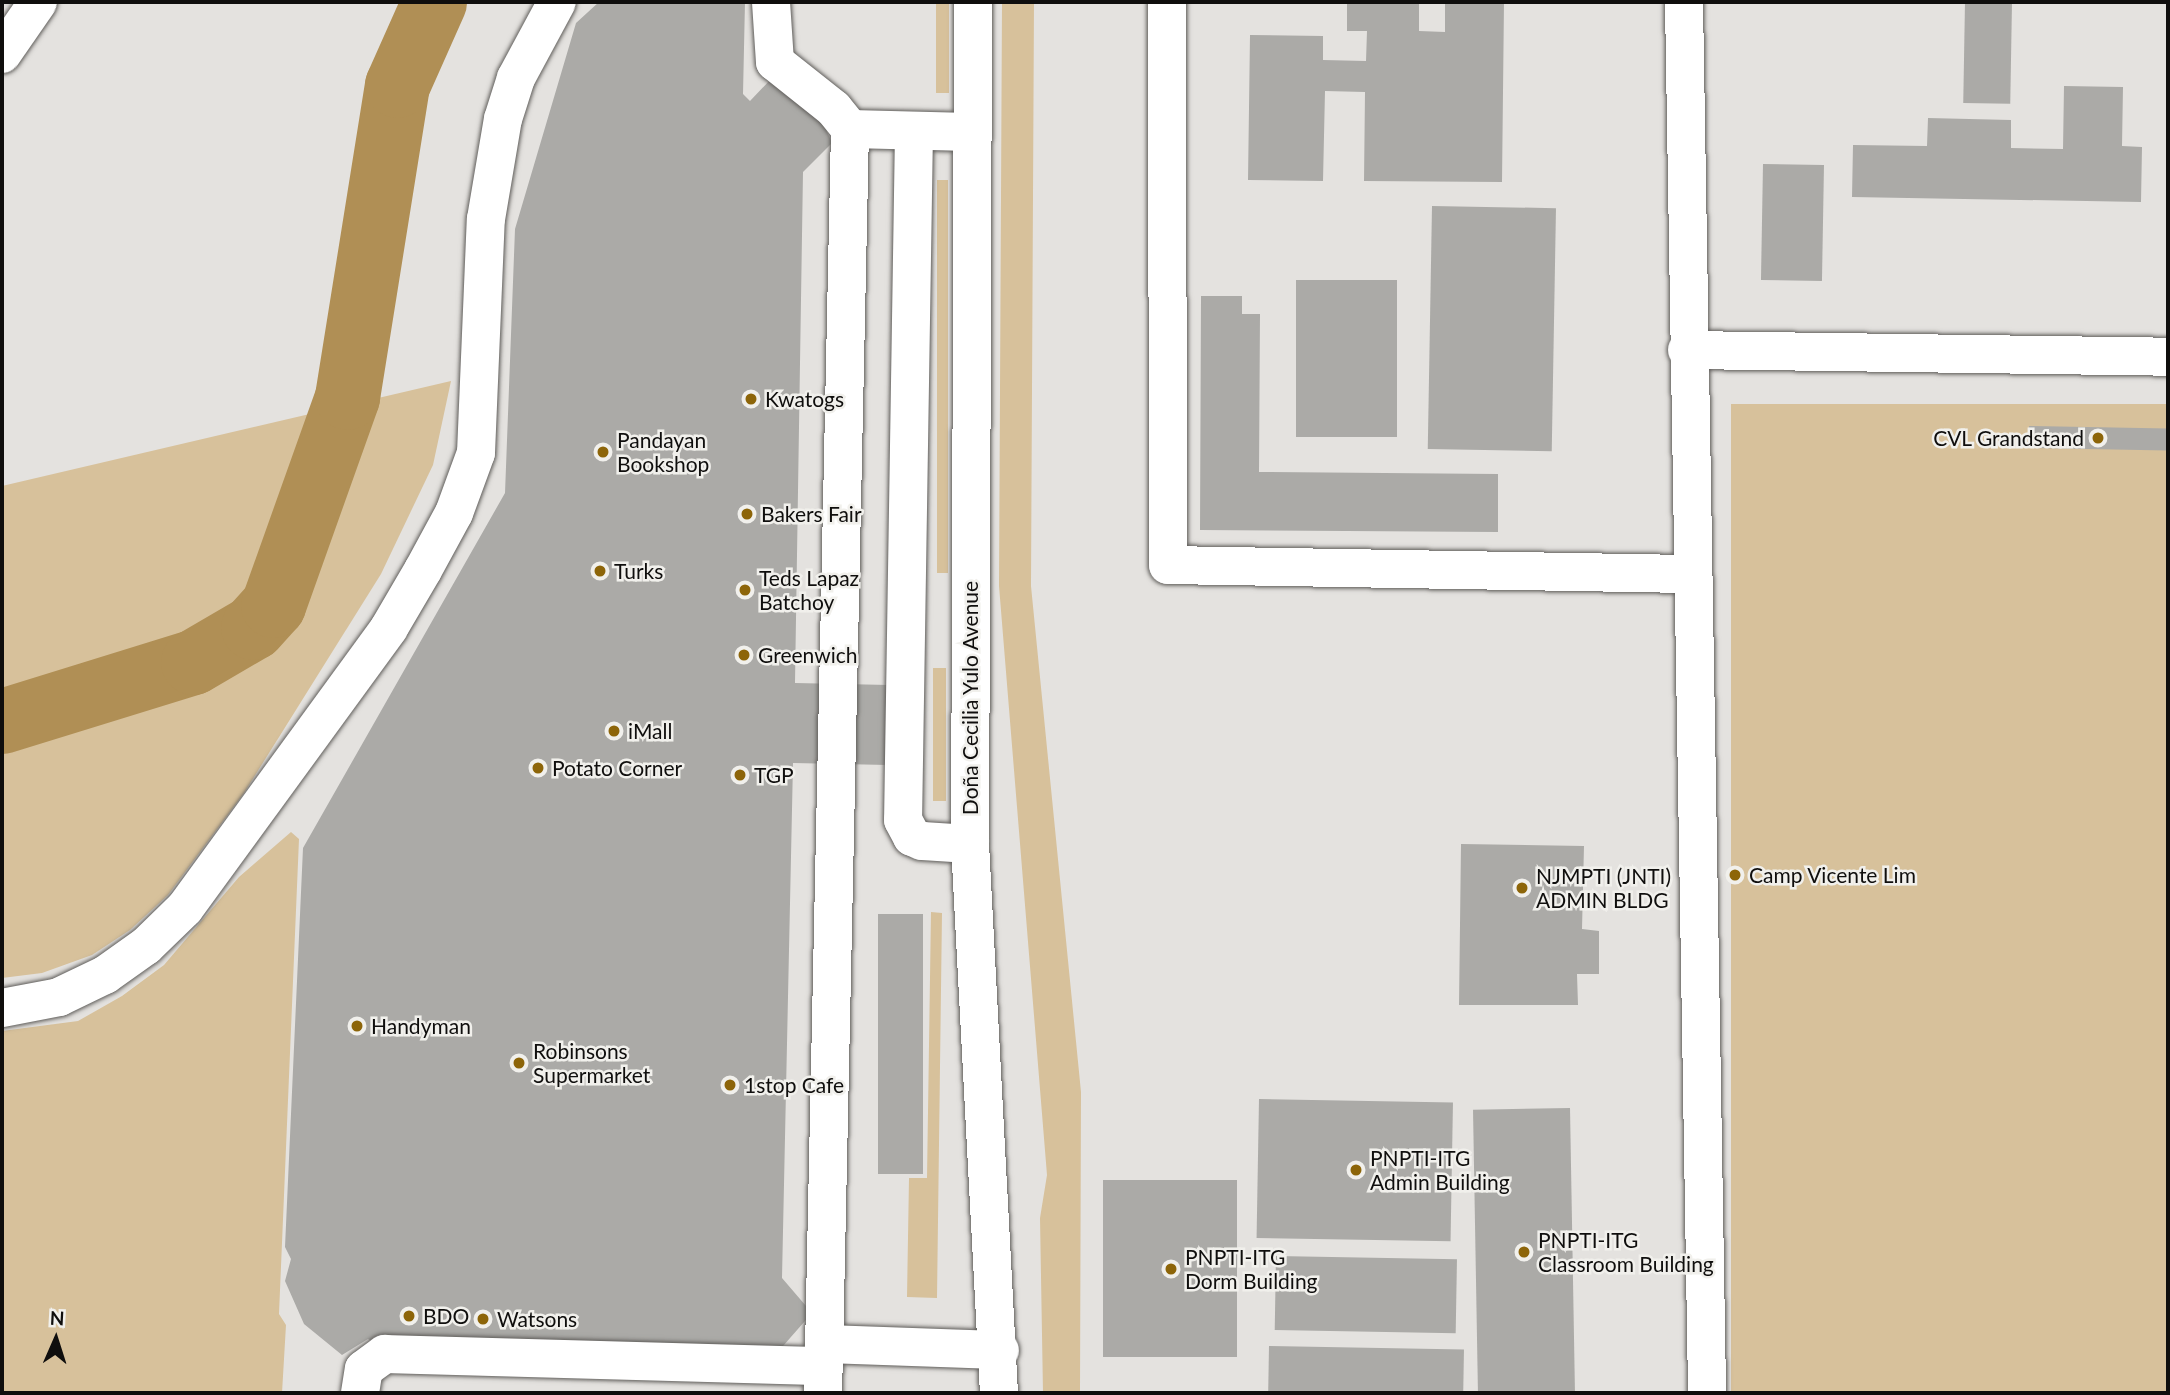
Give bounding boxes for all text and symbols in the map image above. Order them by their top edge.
place label: Kwatogs [765,386,844,412]
marker: Kwatogs [743,391,759,407]
place label: CVL Grandstand [1932,425,2084,451]
place label: Pandayan Bookshop [617,427,709,477]
marker: CVL Grandstand [2090,430,2106,446]
marker: Pandayan Bookshop [595,444,611,460]
place label: Bakers Fair [761,501,862,527]
marker: Bakers Fair [739,506,755,522]
place label: Turks [614,558,663,584]
marker: Turks [592,563,608,579]
place label: Teds Lapaz Batchoy [759,565,859,615]
street label: Doña Cecilia Yulo Avenue [957,580,983,816]
marker: Teds Lapaz Batchoy [737,582,753,598]
place label: Greenwich [758,642,858,668]
marker: Greenwich [736,647,752,663]
place label: iMall [628,718,672,744]
marker: iMall [606,723,622,739]
place label: Potato Corner [552,755,682,781]
marker: Potato Corner [530,760,546,776]
place label: TGP [754,762,794,788]
marker: TGP [732,767,748,783]
place label: Camp Vicente Lim [1749,862,1917,888]
place label: NJMPTI (JNTI) ADMIN BLDG [1536,863,1671,913]
marker: Camp Vicente Lim [1727,867,1743,883]
marker: NJMPTI (JNTI) ADMIN BLDG [1514,880,1530,896]
place label: Handyman [371,1013,471,1039]
marker: Handyman [349,1018,365,1034]
place label: Robinsons Supermarket [533,1038,650,1088]
marker: Robinsons Supermarket [511,1055,527,1071]
place label: 1stop Cafe [744,1072,844,1098]
marker: 1stop Cafe [722,1077,738,1093]
place label: PNPTI-ITG Admin Building [1370,1145,1510,1195]
marker: PNPTI-ITG Admin Building [1348,1162,1364,1178]
place label: PNPTI-ITG Classroom Building [1538,1227,1714,1277]
place label: PNPTI-ITG Dorm Building [1185,1244,1318,1294]
marker: PNPTI-ITG Classroom Building [1516,1244,1532,1260]
marker: PNPTI-ITG Dorm Building [1163,1261,1179,1277]
place label: BDO [423,1303,469,1329]
north arrow [21,1304,91,1374]
text: N [49,1306,65,1329]
place label: Watsons [497,1306,577,1332]
marker: BDO [401,1308,417,1324]
marker: Watsons [475,1311,491,1327]

